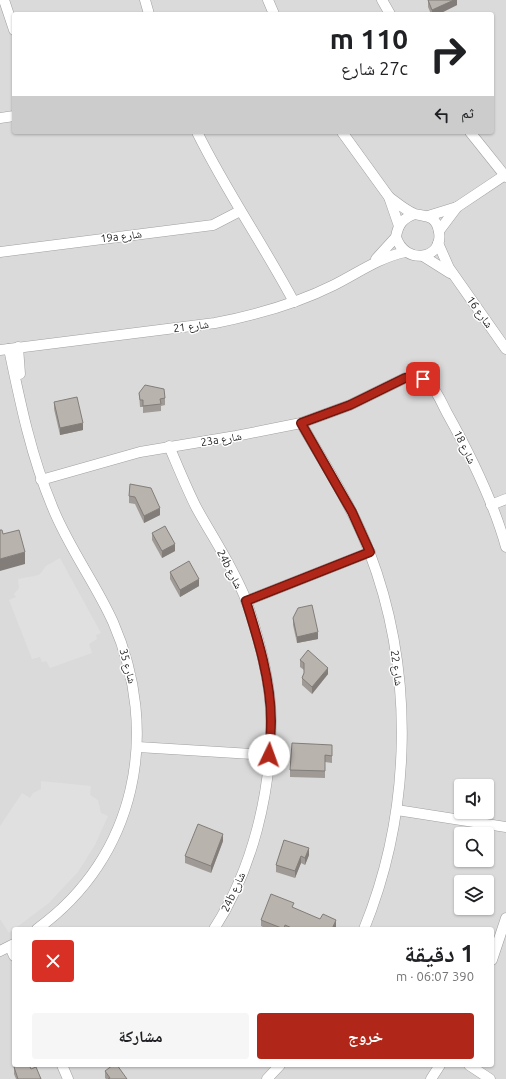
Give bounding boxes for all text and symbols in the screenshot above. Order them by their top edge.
text: 110 m [330,23,408,54]
icon: right [422,28,474,80]
text: 27c شارع [341,58,408,78]
icon: left [431,104,453,126]
text: ثم [461,104,474,121]
street label: 19a شارع [100,228,142,245]
street label: شارع 16 [464,294,495,331]
street label: شارع 21 [172,318,210,335]
pin [406,362,440,396]
icon: arrive [412,368,434,390]
street label: شارع 18 [451,428,478,466]
street label: 23a شارع [200,430,243,449]
street label: 24b شارع [214,547,245,591]
street label: شارع 35 [117,647,138,685]
street label: شارع 22 [388,649,405,687]
position arrow [248,734,290,776]
map controls [454,779,494,915]
button: sound [454,779,494,819]
button: search [454,827,494,867]
street label: 24b شارع [219,870,248,914]
button: layers [454,875,494,915]
button: close [32,940,74,982]
text: 1 دقيقة [404,940,474,967]
text: 390 m · 06:07 [396,969,474,983]
button: مشاركة [32,1013,249,1059]
button: خروج [257,1013,474,1059]

